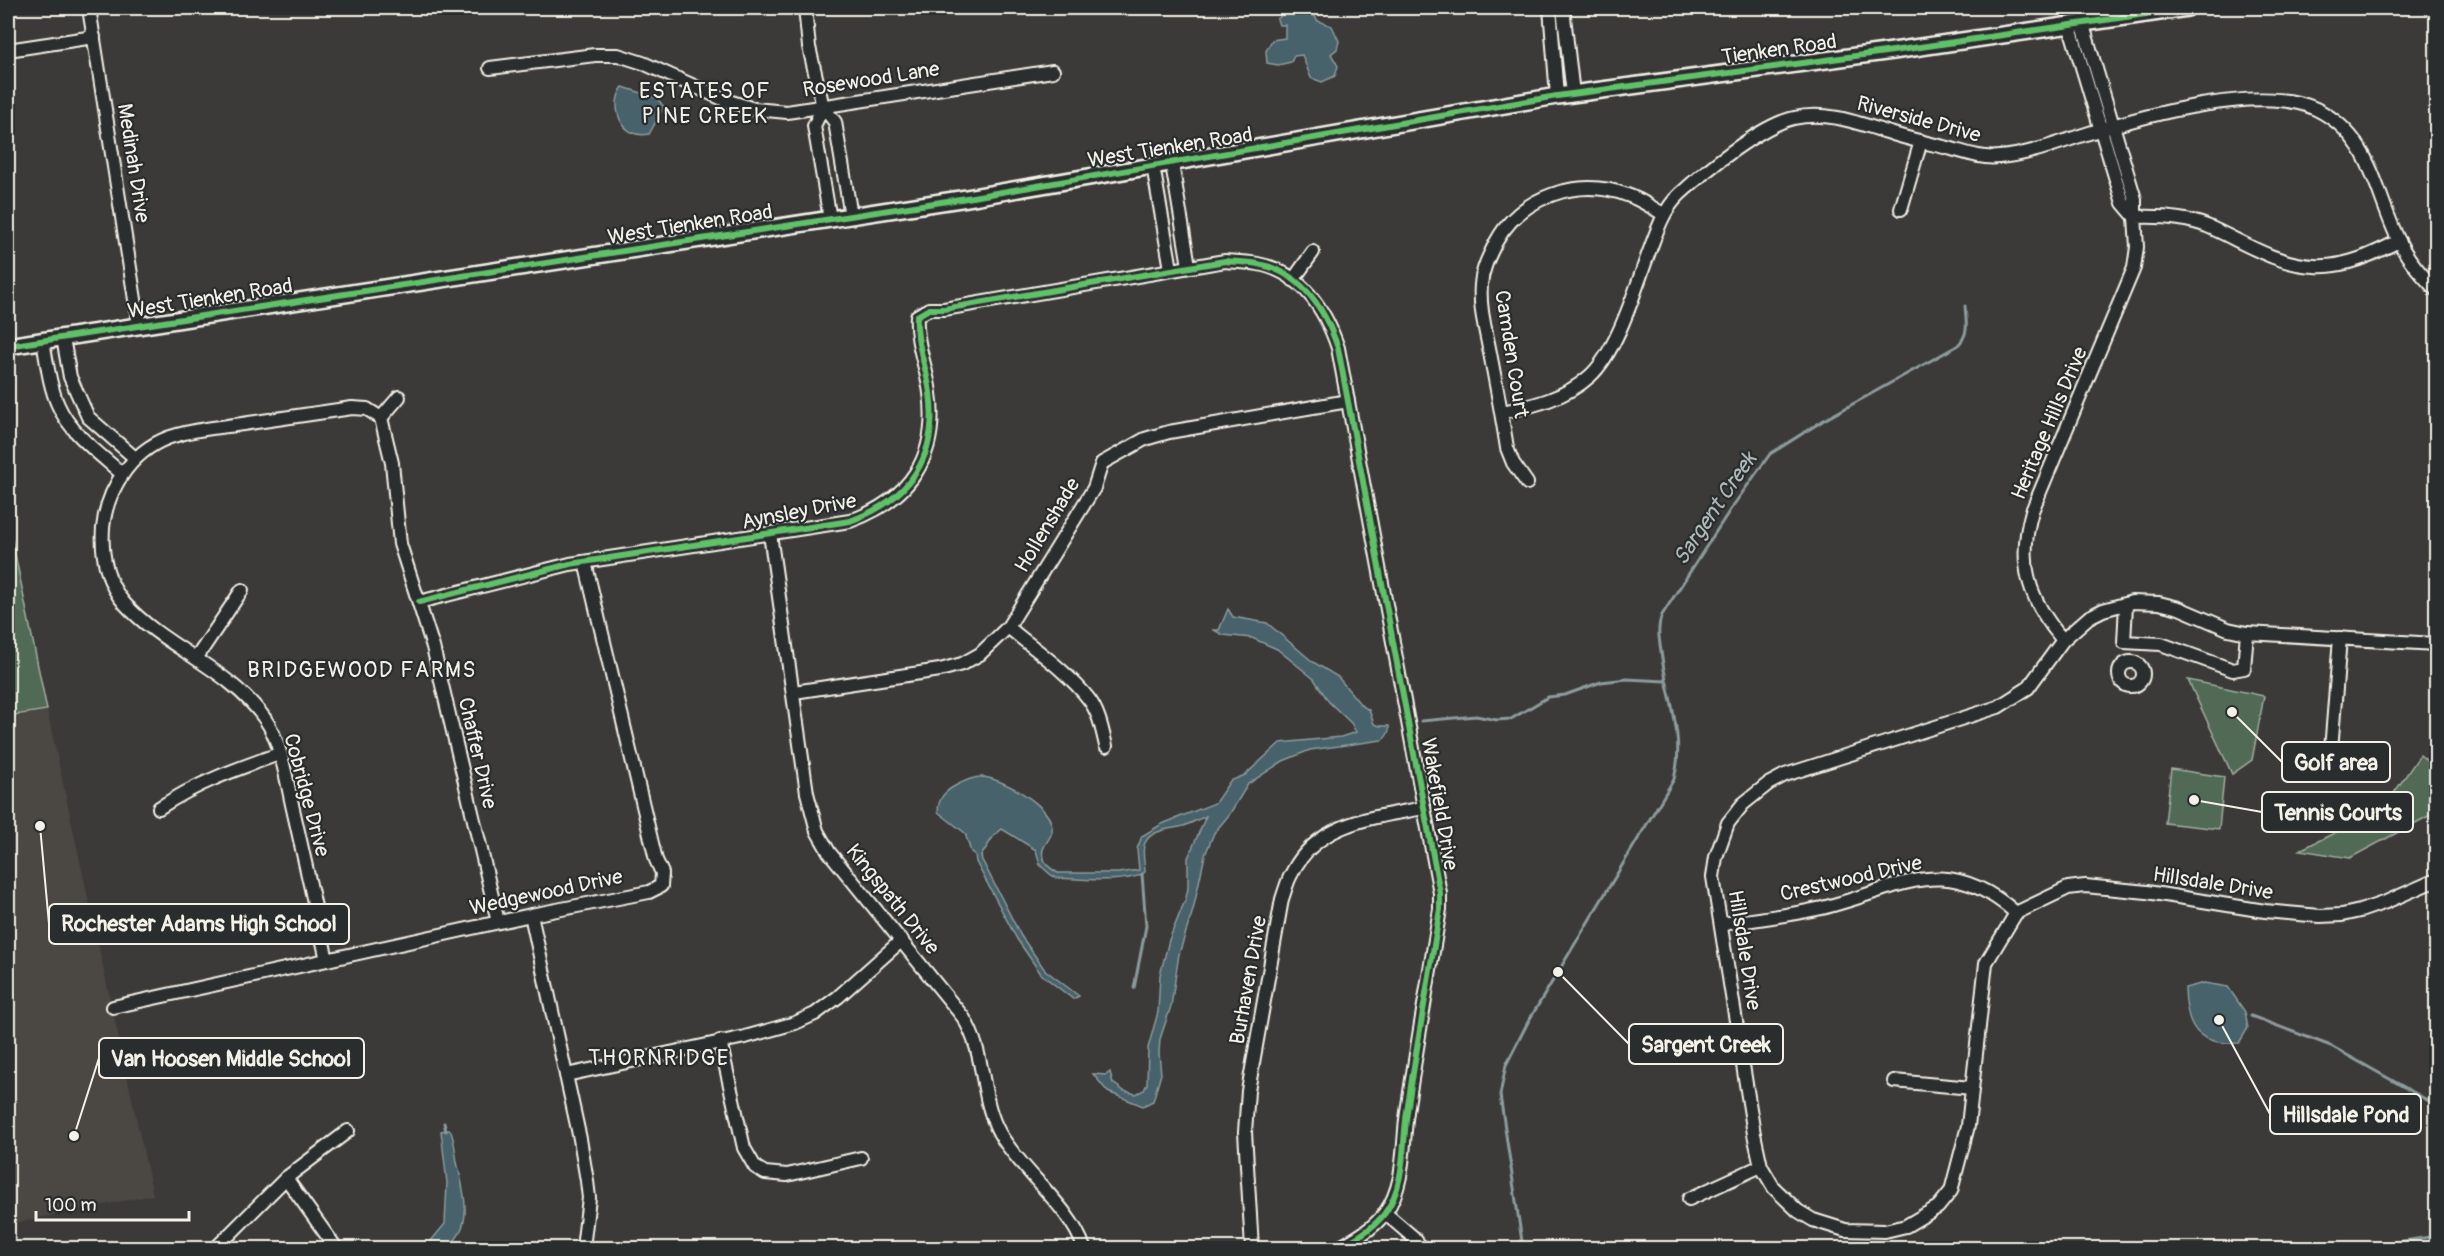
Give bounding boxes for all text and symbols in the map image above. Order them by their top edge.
street label: Tienken Road [1720,28,1838,71]
street label: Rosewood Lane [801,55,942,104]
district label: ESTATES OF PINE CREEK [639,77,771,130]
street label: Riverside Drive [1854,90,1984,149]
street label: Medinah Drive [111,102,156,225]
street label: West Tienken Road [1086,121,1254,174]
street label: West Tienken Road [606,198,774,251]
street label: West Tienken Road [126,272,294,325]
street label: Camden Court [1488,288,1535,420]
street label: Heritage Hills Drive [2005,342,2094,504]
water label: Sargent Creek [1667,445,1764,570]
street label: Hollenshade [1009,472,1087,578]
street label: Aynsley Drive [739,487,859,536]
district label: BRIDGEWOOD FARMS [247,656,477,684]
street label: Chaffer Drive [452,695,504,812]
street label: Cobridge Drive [277,731,336,860]
street label: Wakefield Drive [1415,736,1465,873]
callout: Golf area [2282,742,2390,782]
text: Golf area [2294,749,2378,777]
callout: Tennis Courts [2262,792,2413,832]
text: Tennis Courts [2273,799,2402,827]
street label: Kingspath Drive [840,838,946,961]
street label: Crestwood Drive [1778,849,1925,908]
street label: Hillsdale Drive [2151,861,2276,906]
street label: Wedgewood Drive [467,863,626,922]
street label: Hillsdale Drive [1722,888,1767,1013]
callout: Rochester Adams High School [49,904,349,944]
text: Rochester Adams High School [61,910,337,938]
street label: Burhaven Drive [1224,913,1273,1047]
callout: Sargent Creek [1629,1024,1783,1064]
text: Sargent Creek [1641,1031,1772,1059]
callout: Van Hoosen Middle School [99,1038,364,1078]
district label: THORNRIDGE [588,1044,730,1072]
text: Van Hoosen Middle School [111,1045,351,1073]
callout: Hillsdale Pond [2270,1094,2421,1134]
text: Hillsdale Pond [2283,1101,2410,1129]
scale bar [36,1184,189,1222]
text: 100 m [45,1194,97,1217]

